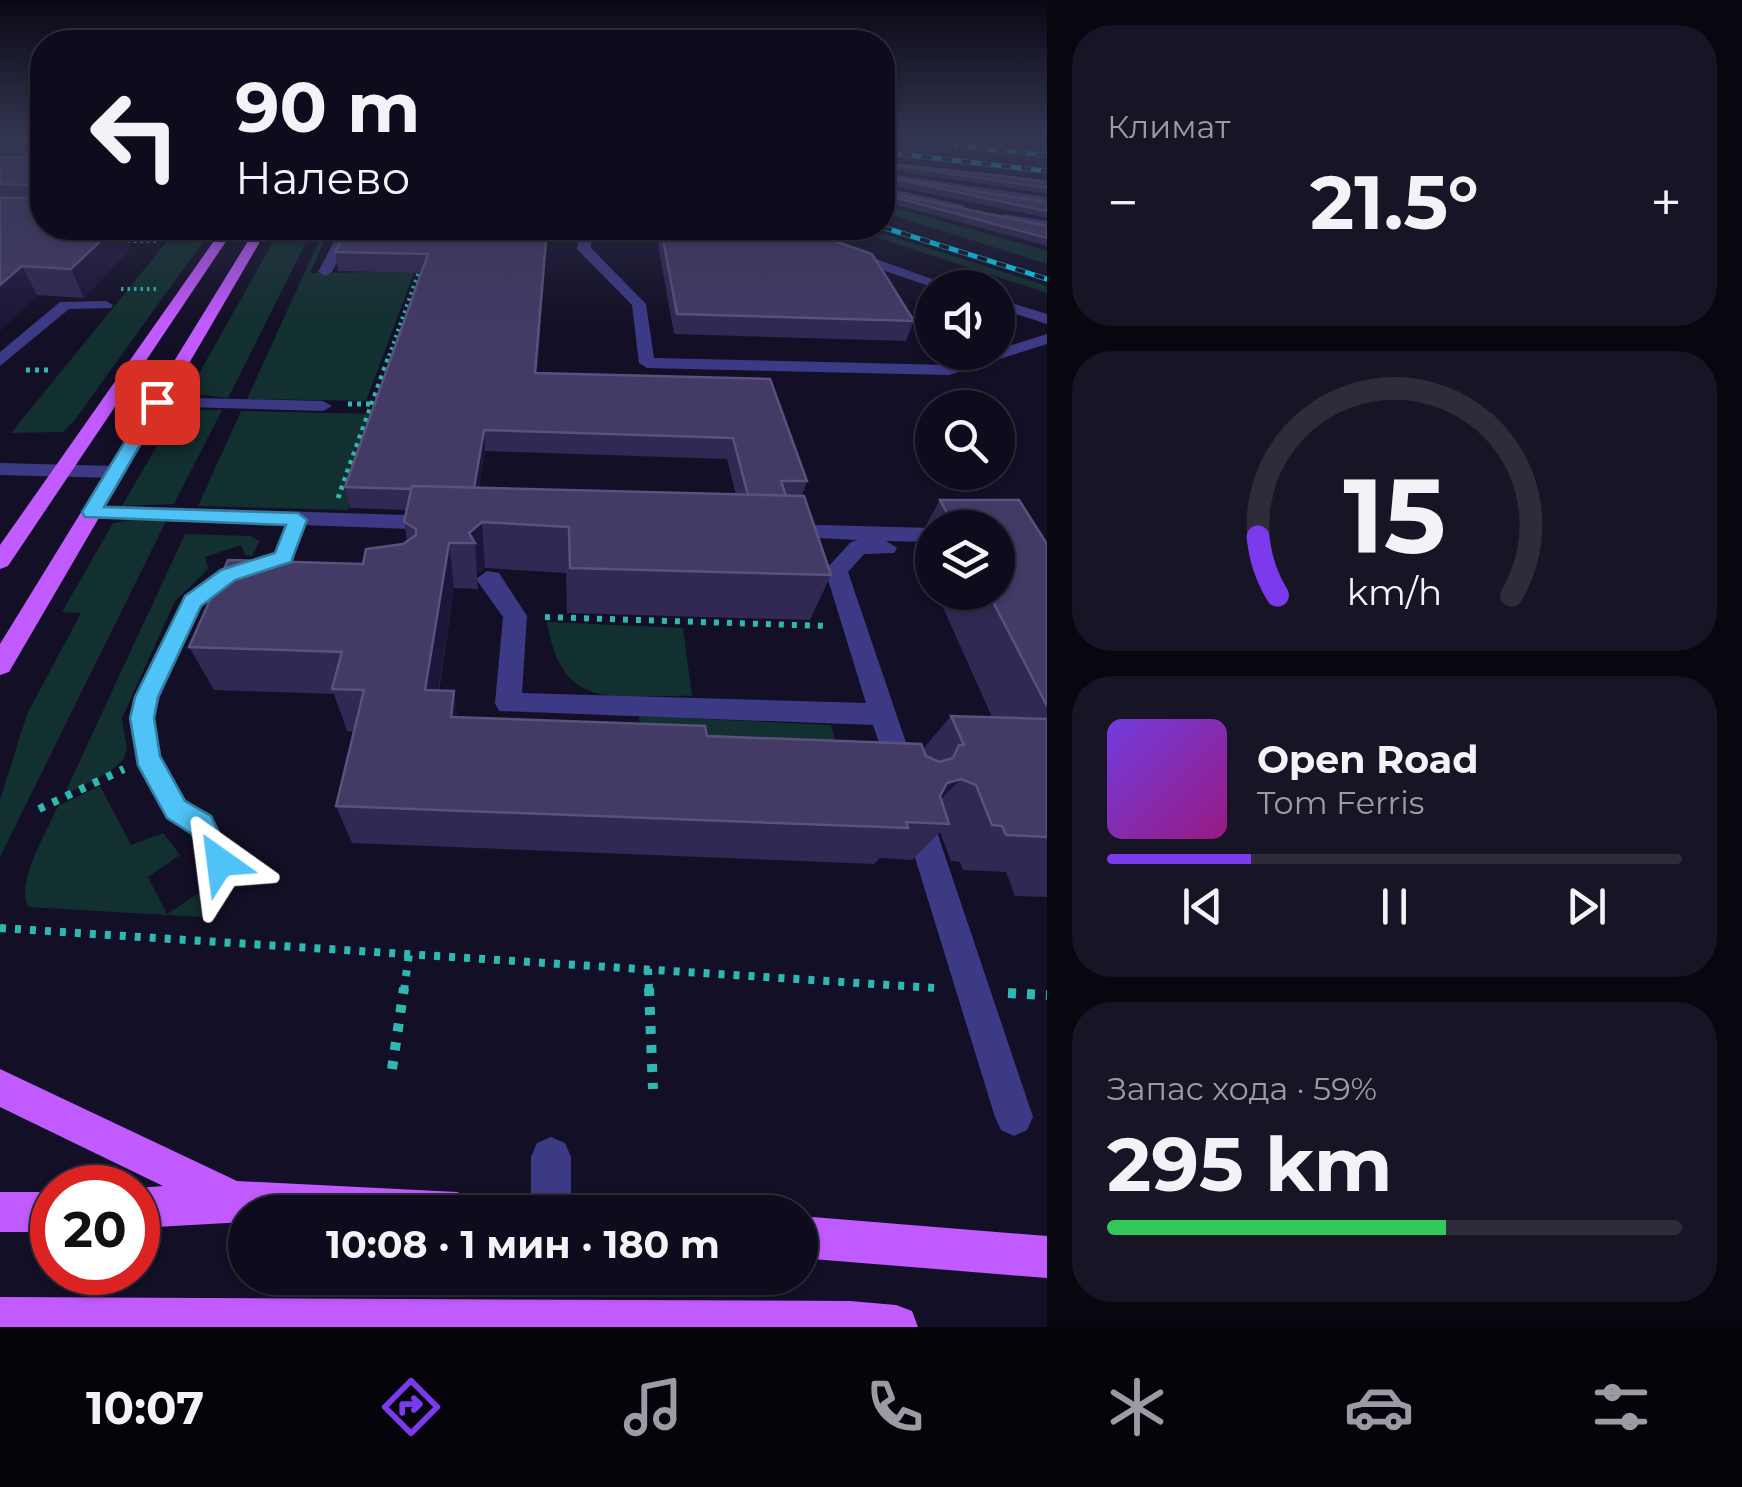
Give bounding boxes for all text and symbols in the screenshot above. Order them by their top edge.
text: 90 m [235,64,420,150]
icon: left [70,70,200,200]
text: Климат [1107,107,1230,146]
text: Налево [235,150,410,205]
text: 21.5° [1310,156,1479,248]
text: − [1107,169,1139,236]
text: + [1650,169,1682,236]
map controls [915,270,1015,610]
button: sound [915,270,1015,370]
pin [115,360,200,445]
icon: arrive [130,375,185,430]
button: search [915,390,1015,490]
text: 15 [1343,452,1446,579]
button: layers [915,510,1015,610]
text: km/h [1347,570,1442,614]
text: Open Road [1257,736,1479,783]
text: Tom Ferris [1257,783,1424,822]
position arrow [168,810,272,914]
icon: previous [1175,879,1230,934]
icon: pause [1367,879,1422,934]
icon: next [1559,879,1614,934]
text: Запас хода · 59% [1107,1069,1377,1108]
text: 295 km [1107,1118,1392,1210]
speed limit sign: 20 [30,1165,160,1295]
text: 10:08 · 1 мин · 180 m [326,1221,720,1268]
icon: directions [376,1372,446,1442]
icon: music [618,1372,688,1442]
icon: phone [860,1372,930,1442]
icon: climate [1102,1372,1172,1442]
icon: car [1344,1372,1414,1442]
icon: filters [1586,1372,1656,1442]
text: 10:07 [86,1380,204,1435]

